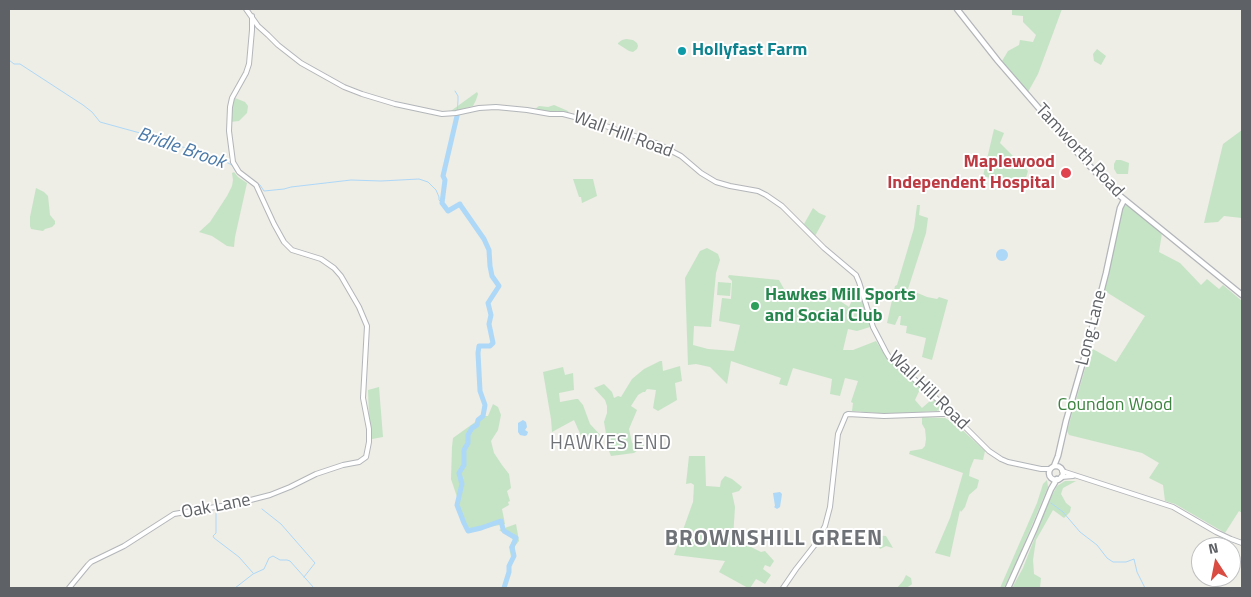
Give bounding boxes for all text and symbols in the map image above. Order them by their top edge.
place label: Hollyfast Farm [692,40,807,62]
marker: Hollyfast Farm [676,45,688,57]
street label: Tamworth Road [1030,100,1128,202]
street label: Wall Hill Road [570,107,676,163]
water label: Bridle Brook [134,123,228,175]
place label: Maplewood Independent Hospital [887,152,1055,194]
marker: Maplewood Independent Hospital [1059,166,1073,180]
place label: Hawkes Mill Sports and Social Club [765,285,916,328]
street label: Long Lane [1072,288,1112,368]
marker: Hawkes Mill Sports and Social Club [749,300,761,312]
street label: Wall Hill Road [883,347,973,435]
park label: Coundon Wood [1057,395,1173,417]
district label: HAWKES END [549,433,673,455]
street label: Oak Lane [180,490,252,524]
district label: BROWNSHILL GREEN [663,527,885,553]
north arrow [1191,537,1241,587]
text: N [1206,537,1220,559]

